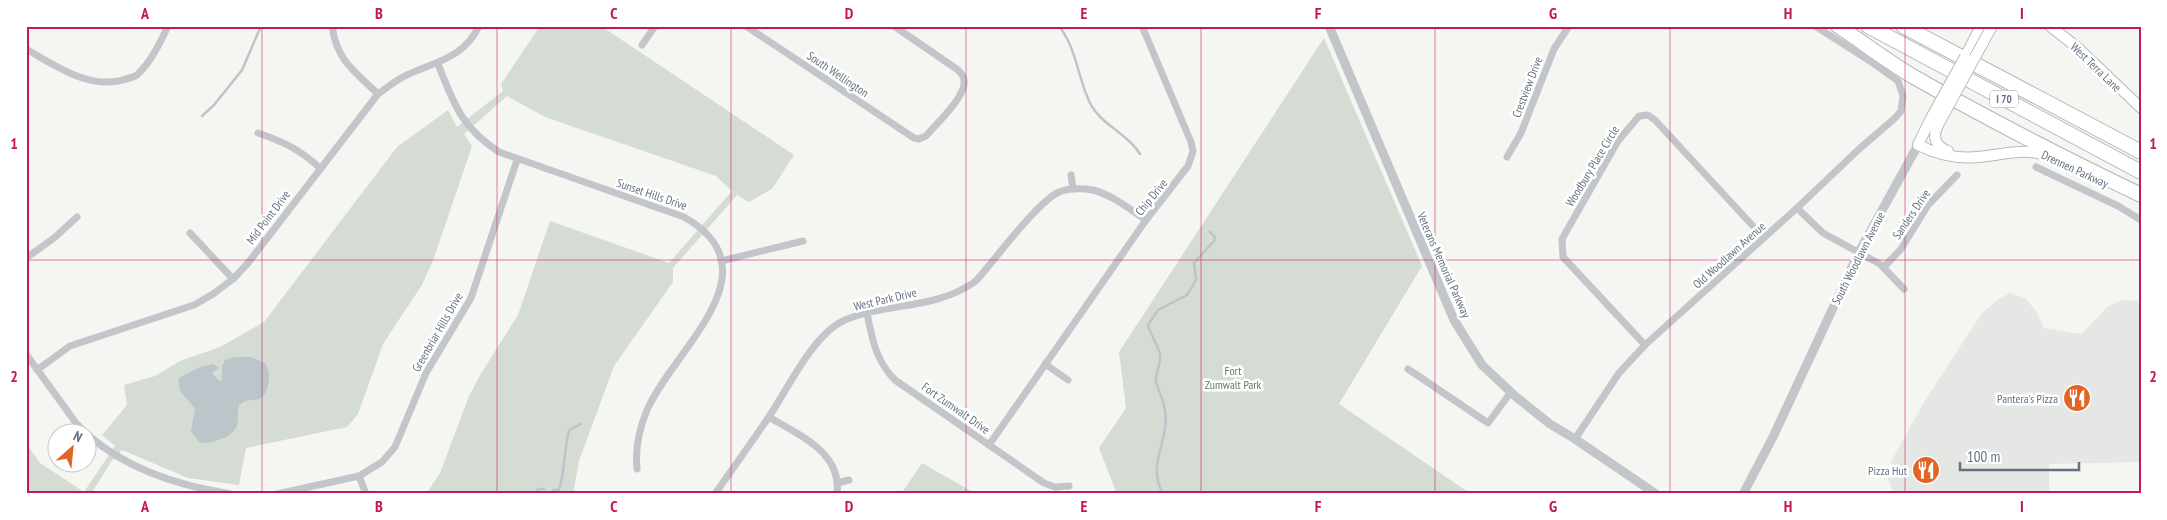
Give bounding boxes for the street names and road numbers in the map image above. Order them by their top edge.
street label: West Terra Lane [2067,39,2125,95]
street label: South Wellington [804,48,872,100]
street label: Crestview Drive [1508,54,1546,120]
road number: I 70 [1990,90,2018,108]
street label: Woodbury Place Circle [1562,123,1622,209]
street label: Drennen Parkway [2039,147,2111,191]
street label: Sunset Hills Drive [615,175,689,213]
street label: Chip Drive [1132,176,1170,218]
street label: Sanders Drive [1889,186,1933,242]
street label: Mid Point Drive [243,187,293,247]
street label: Veterans Memorial Parkway [1414,209,1474,321]
street label: South Woodlawn Avenue [1828,209,1888,307]
street label: Old Woodlawn Avenue [1690,218,1768,292]
street label: West Park Drive [852,284,918,314]
street label: Greenbriar Hills Drive [408,290,466,374]
street label: Fort Zumwalt Drive [919,379,993,437]

